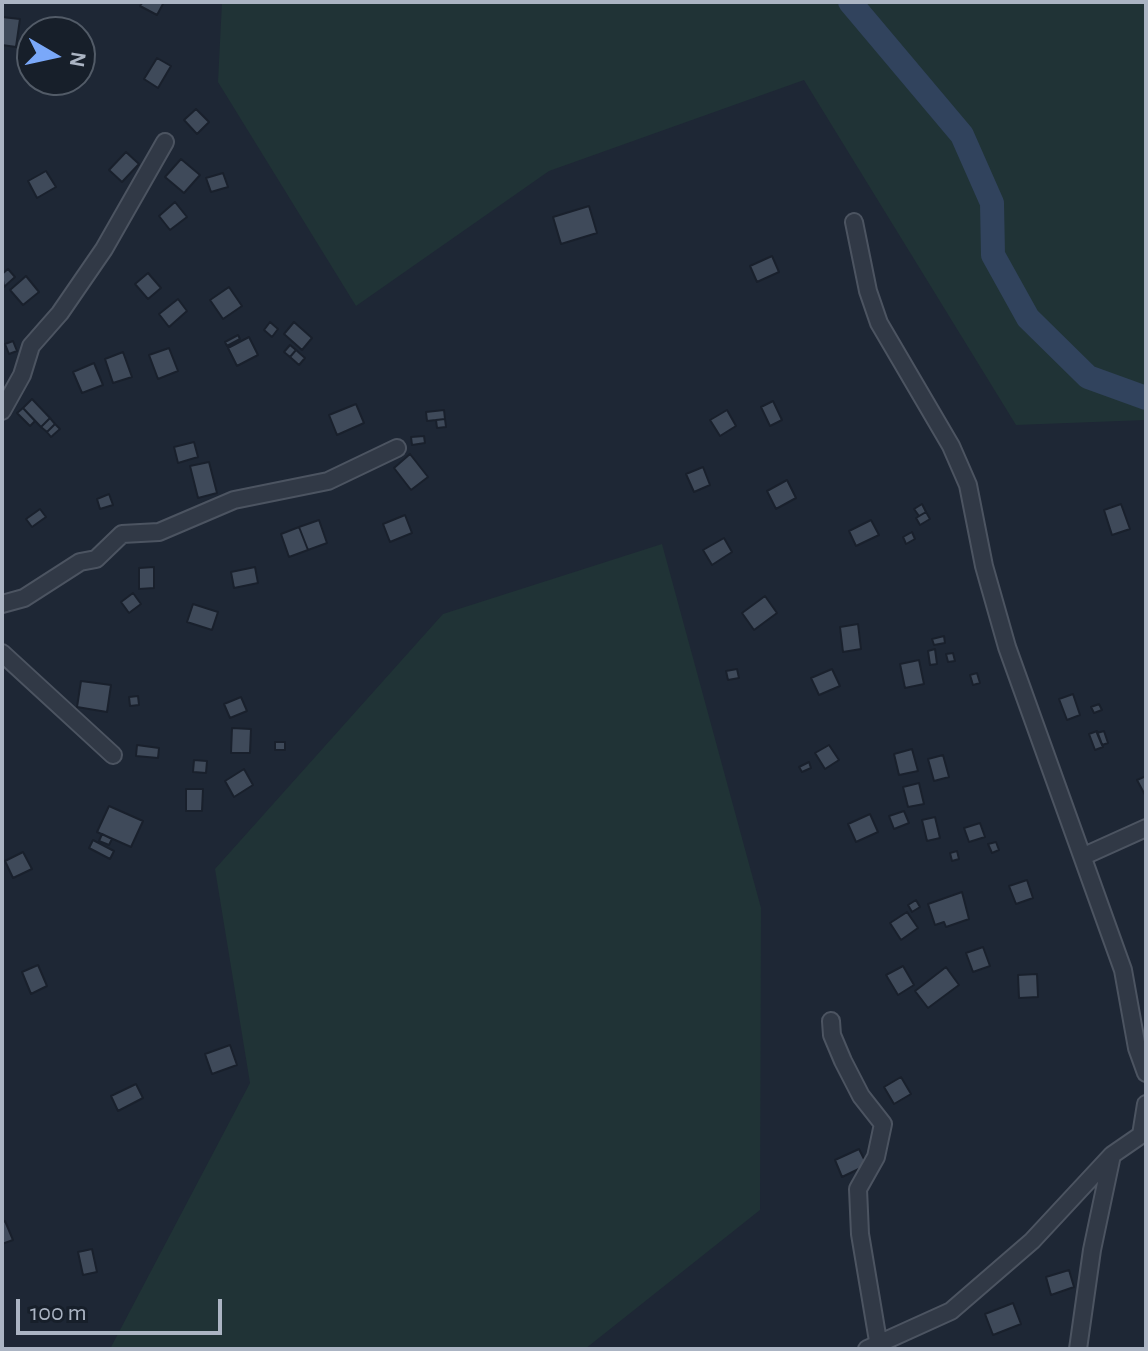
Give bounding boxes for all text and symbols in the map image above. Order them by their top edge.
north arrow [16,16,96,96]
text: N [66,50,90,69]
scale bar [20,1283,226,1333]
text: 100 m [30,1301,87,1325]

